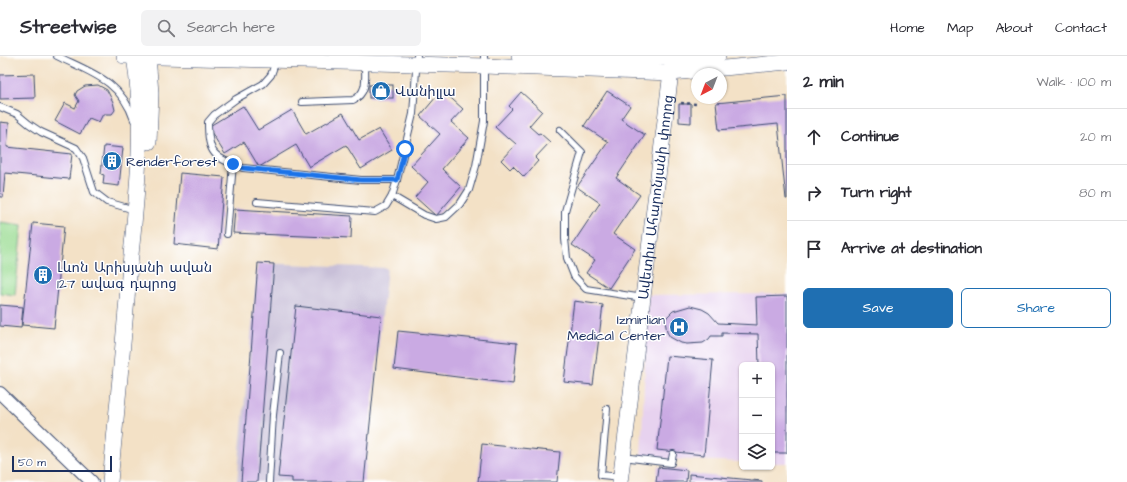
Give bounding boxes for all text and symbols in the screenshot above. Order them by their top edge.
search box [141,10,421,46]
text: Streetwise [20,14,117,41]
icon: search [155,17,177,39]
text: Search here [187,17,275,38]
text: Home [890,18,925,38]
text: Map [947,18,973,38]
text: About [995,18,1033,38]
text: Contact [1055,18,1107,38]
north arrow [691,68,727,104]
text: 2 min [803,70,844,94]
text: Walk · 100 m [1037,73,1111,91]
shop icon: Վանիլլա [370,80,392,102]
place label: Վանիլլա [395,82,456,102]
street label: Ավետիս Ահարոնյանի փողոց [634,94,679,301]
icon: ahead [803,126,825,148]
text: Continue [841,126,899,147]
text: 20 m [1080,128,1111,146]
route start [396,140,414,158]
building icon: Renderforest [101,150,123,172]
place label: Renderforest [126,152,218,172]
route end [224,155,242,173]
icon: right [803,182,825,204]
text: Turn right [841,182,912,203]
text: 80 m [1079,184,1111,202]
icon: arrive [803,238,825,260]
text: Arrive at destination [841,238,982,259]
place label: Լևոն Արիսյանի ավան 127 ավագ դպրոց [57,258,212,294]
building icon: Լևոն Արիսյանի ավան 127 ավագ դպրոց [32,264,54,286]
button: Save [803,288,953,328]
button: Share [961,288,1111,328]
place label: Izmirlian Medical Center [567,310,665,346]
hospital icon: Izmirlian Medical Center [668,316,690,338]
map controls [739,362,775,470]
button: + [739,362,775,398]
button: − [739,398,775,434]
button: layers [739,434,775,470]
scale bar [12,454,112,473]
text: 50 m [18,455,46,470]

